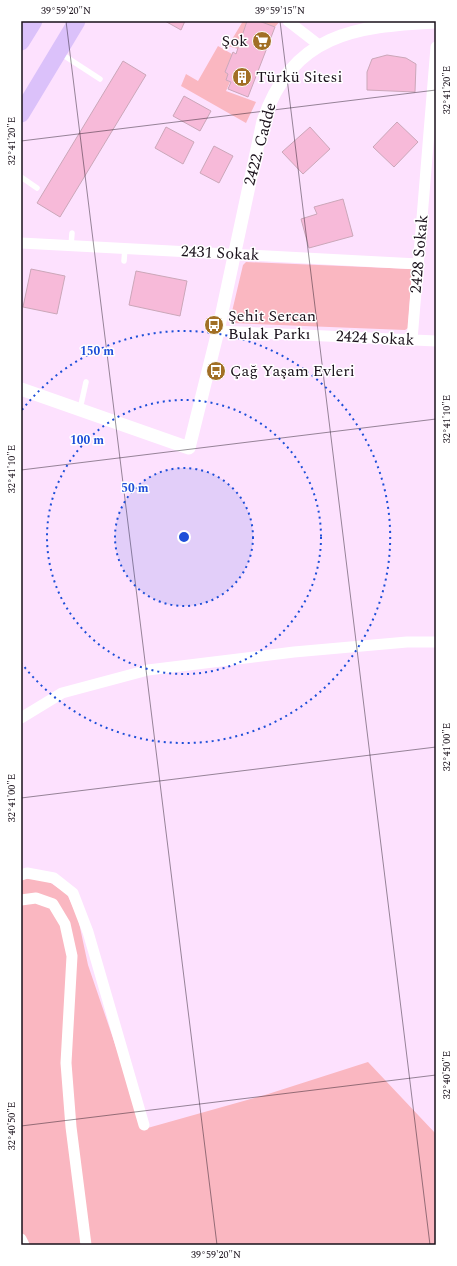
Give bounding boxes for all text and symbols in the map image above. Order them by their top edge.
text: 39°59'20"N [41,3,91,19]
text: 39°59'15"N [255,3,305,19]
place label: Şok [222,29,248,53]
supermarket icon: Şok [251,30,273,52]
place label: Türkü Sitesi [256,65,343,89]
building icon: Türkü Sitesi [231,66,253,88]
text: 32°41'20"E [439,66,455,114]
street label: 2422. Cadde [237,100,283,188]
text: 32°41'20"E [4,117,20,165]
street label: 2428 Sokak [404,214,434,294]
street label: 2431 Sokak [180,239,260,267]
place label: Şehit Sercan Bulak Parkı [228,304,316,346]
bus stop icon: Şehit Sercan Bulak Parkı [203,314,225,336]
street label: 2424 Sokak [335,324,415,352]
text: 150 m [80,342,114,361]
place label: Çağ Yaşam Evleri [230,359,355,383]
bus stop icon: Çağ Yaşam Evleri [205,360,227,382]
text: 32°41'10"E [439,395,455,443]
text: 100 m [70,431,104,450]
text: 32°41'10"E [4,445,20,493]
text: 50 m [121,479,149,498]
centre of rings [177,530,191,544]
text: 32°41'00"E [439,723,455,771]
text: 32°41'00"E [4,774,20,822]
text: 32°40'50"E [439,1051,455,1099]
text: 32°40'50"E [4,1102,20,1150]
text: 39°59'20"N [191,1247,241,1263]

